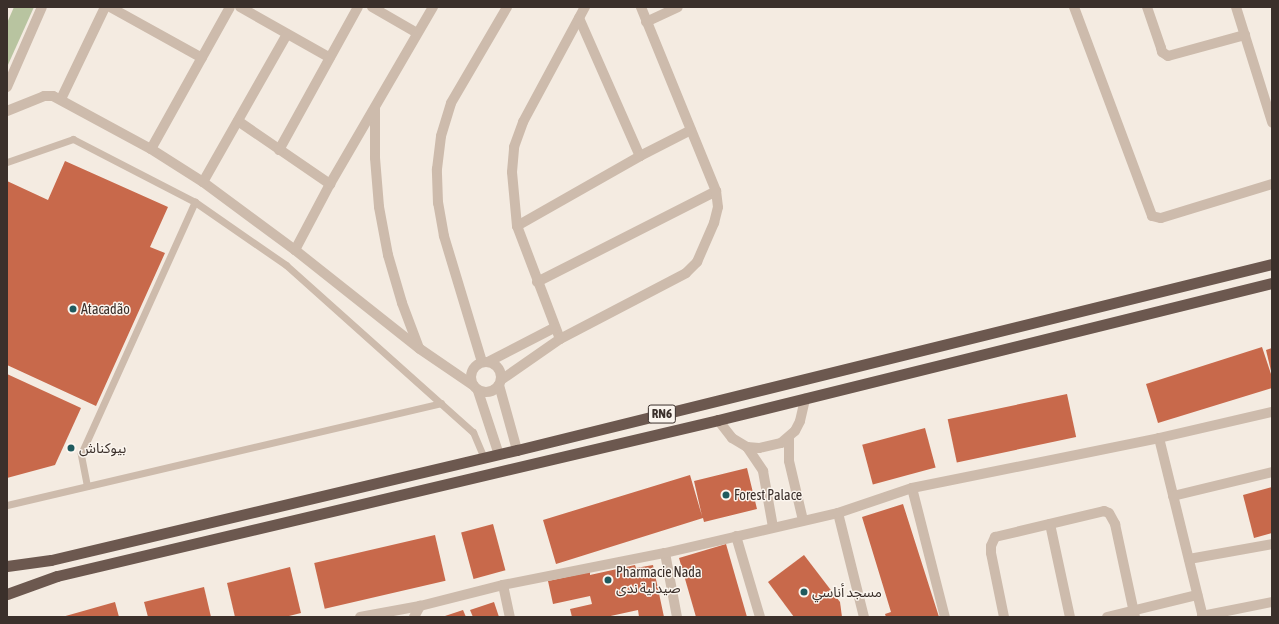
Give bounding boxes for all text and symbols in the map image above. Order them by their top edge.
place label: Atacadão [81,301,130,317]
marker: Atacadão [68,304,78,314]
road number: RN6 [647,403,677,425]
place label: بيوكناش [79,440,126,456]
marker: بيوكناش [66,443,76,453]
place label: Forest Palace [734,487,802,503]
marker: Forest Palace [721,490,731,500]
place label: Pharmacie Nada صيدلية ندى [616,564,701,596]
marker: Pharmacie Nada صيدلية ندى [603,575,613,585]
place label: مسجد أناسي [812,584,882,600]
marker: مسجد أناسي [799,587,809,597]

